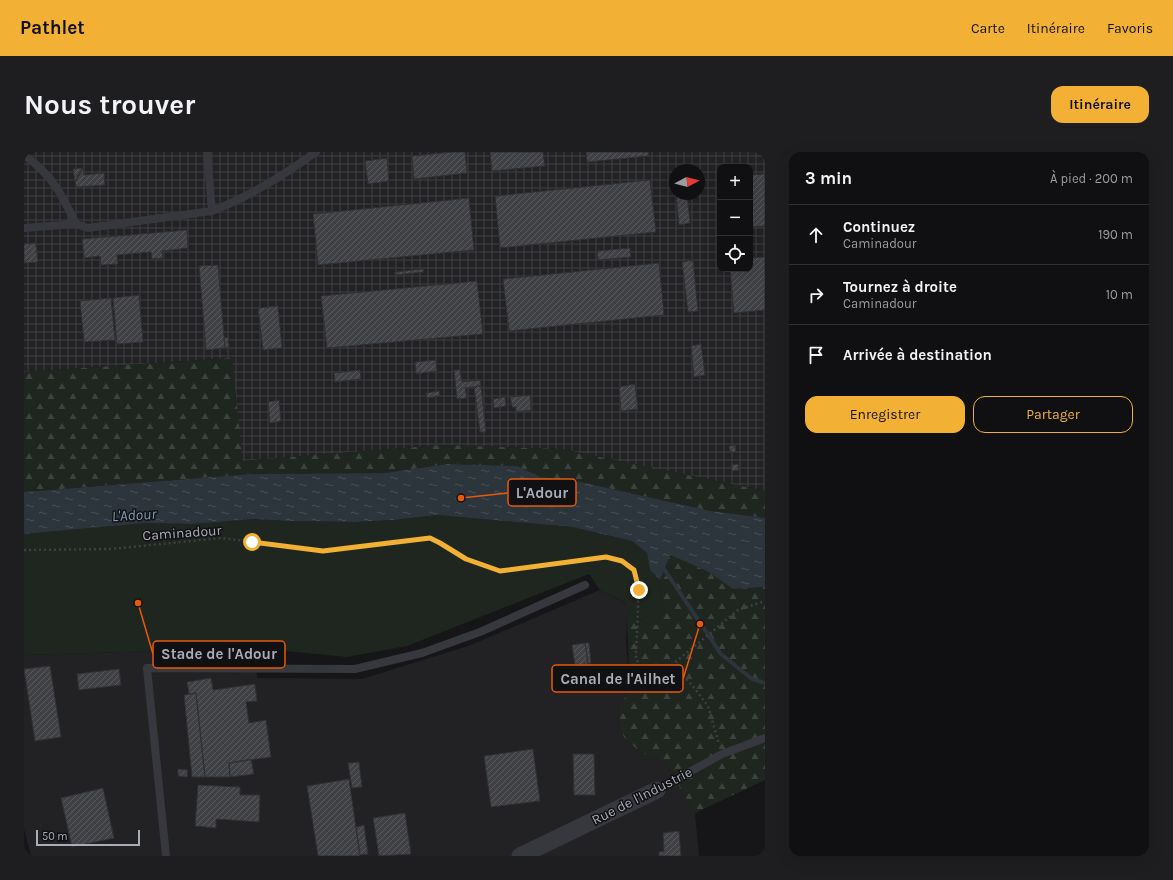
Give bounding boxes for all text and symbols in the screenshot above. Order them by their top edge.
text: Pathlet [20,17,85,39]
text: Carte [971,20,1005,37]
text: Itinéraire [1027,20,1085,37]
text: Favoris [1107,20,1153,37]
button: Itinéraire [1051,86,1149,123]
text: Nous trouver [24,88,195,121]
north arrow [669,164,705,200]
map controls [717,164,753,272]
button: + [717,164,753,200]
text: 3 min [805,168,852,188]
text: À pied · 200 m [1050,171,1133,186]
button: − [717,200,753,236]
text: Continuez [843,218,915,236]
icon: ahead [805,224,827,246]
text: 190 m [1098,227,1133,242]
button: locate [717,236,753,272]
text: Caminadour [843,236,917,251]
text: Tournez à droite [843,278,957,296]
icon: right [805,284,827,306]
text: 10 m [1106,287,1133,302]
text: Caminadour [843,296,917,311]
icon: arrive [805,344,827,366]
text: Arrivée à destination [843,346,992,364]
button: Enregistrer [805,396,965,433]
button: Partager [973,396,1133,433]
callout: L'Adour [508,479,576,506]
text: L'Adour [516,484,568,502]
water label: L'Adour [111,505,158,525]
street label: Caminadour [142,522,223,544]
route start [243,533,261,551]
route end [630,581,648,599]
callout: Stade de l'Adour [153,641,285,668]
text: Stade de l'Adour [161,645,277,663]
callout: Canal de l'Ailhet [552,665,683,692]
text: Canal de l'Ailhet [560,670,676,688]
street label: Rue de l'Industrie [589,763,695,829]
scale bar [36,828,140,847]
text: 50 m [42,830,68,843]

